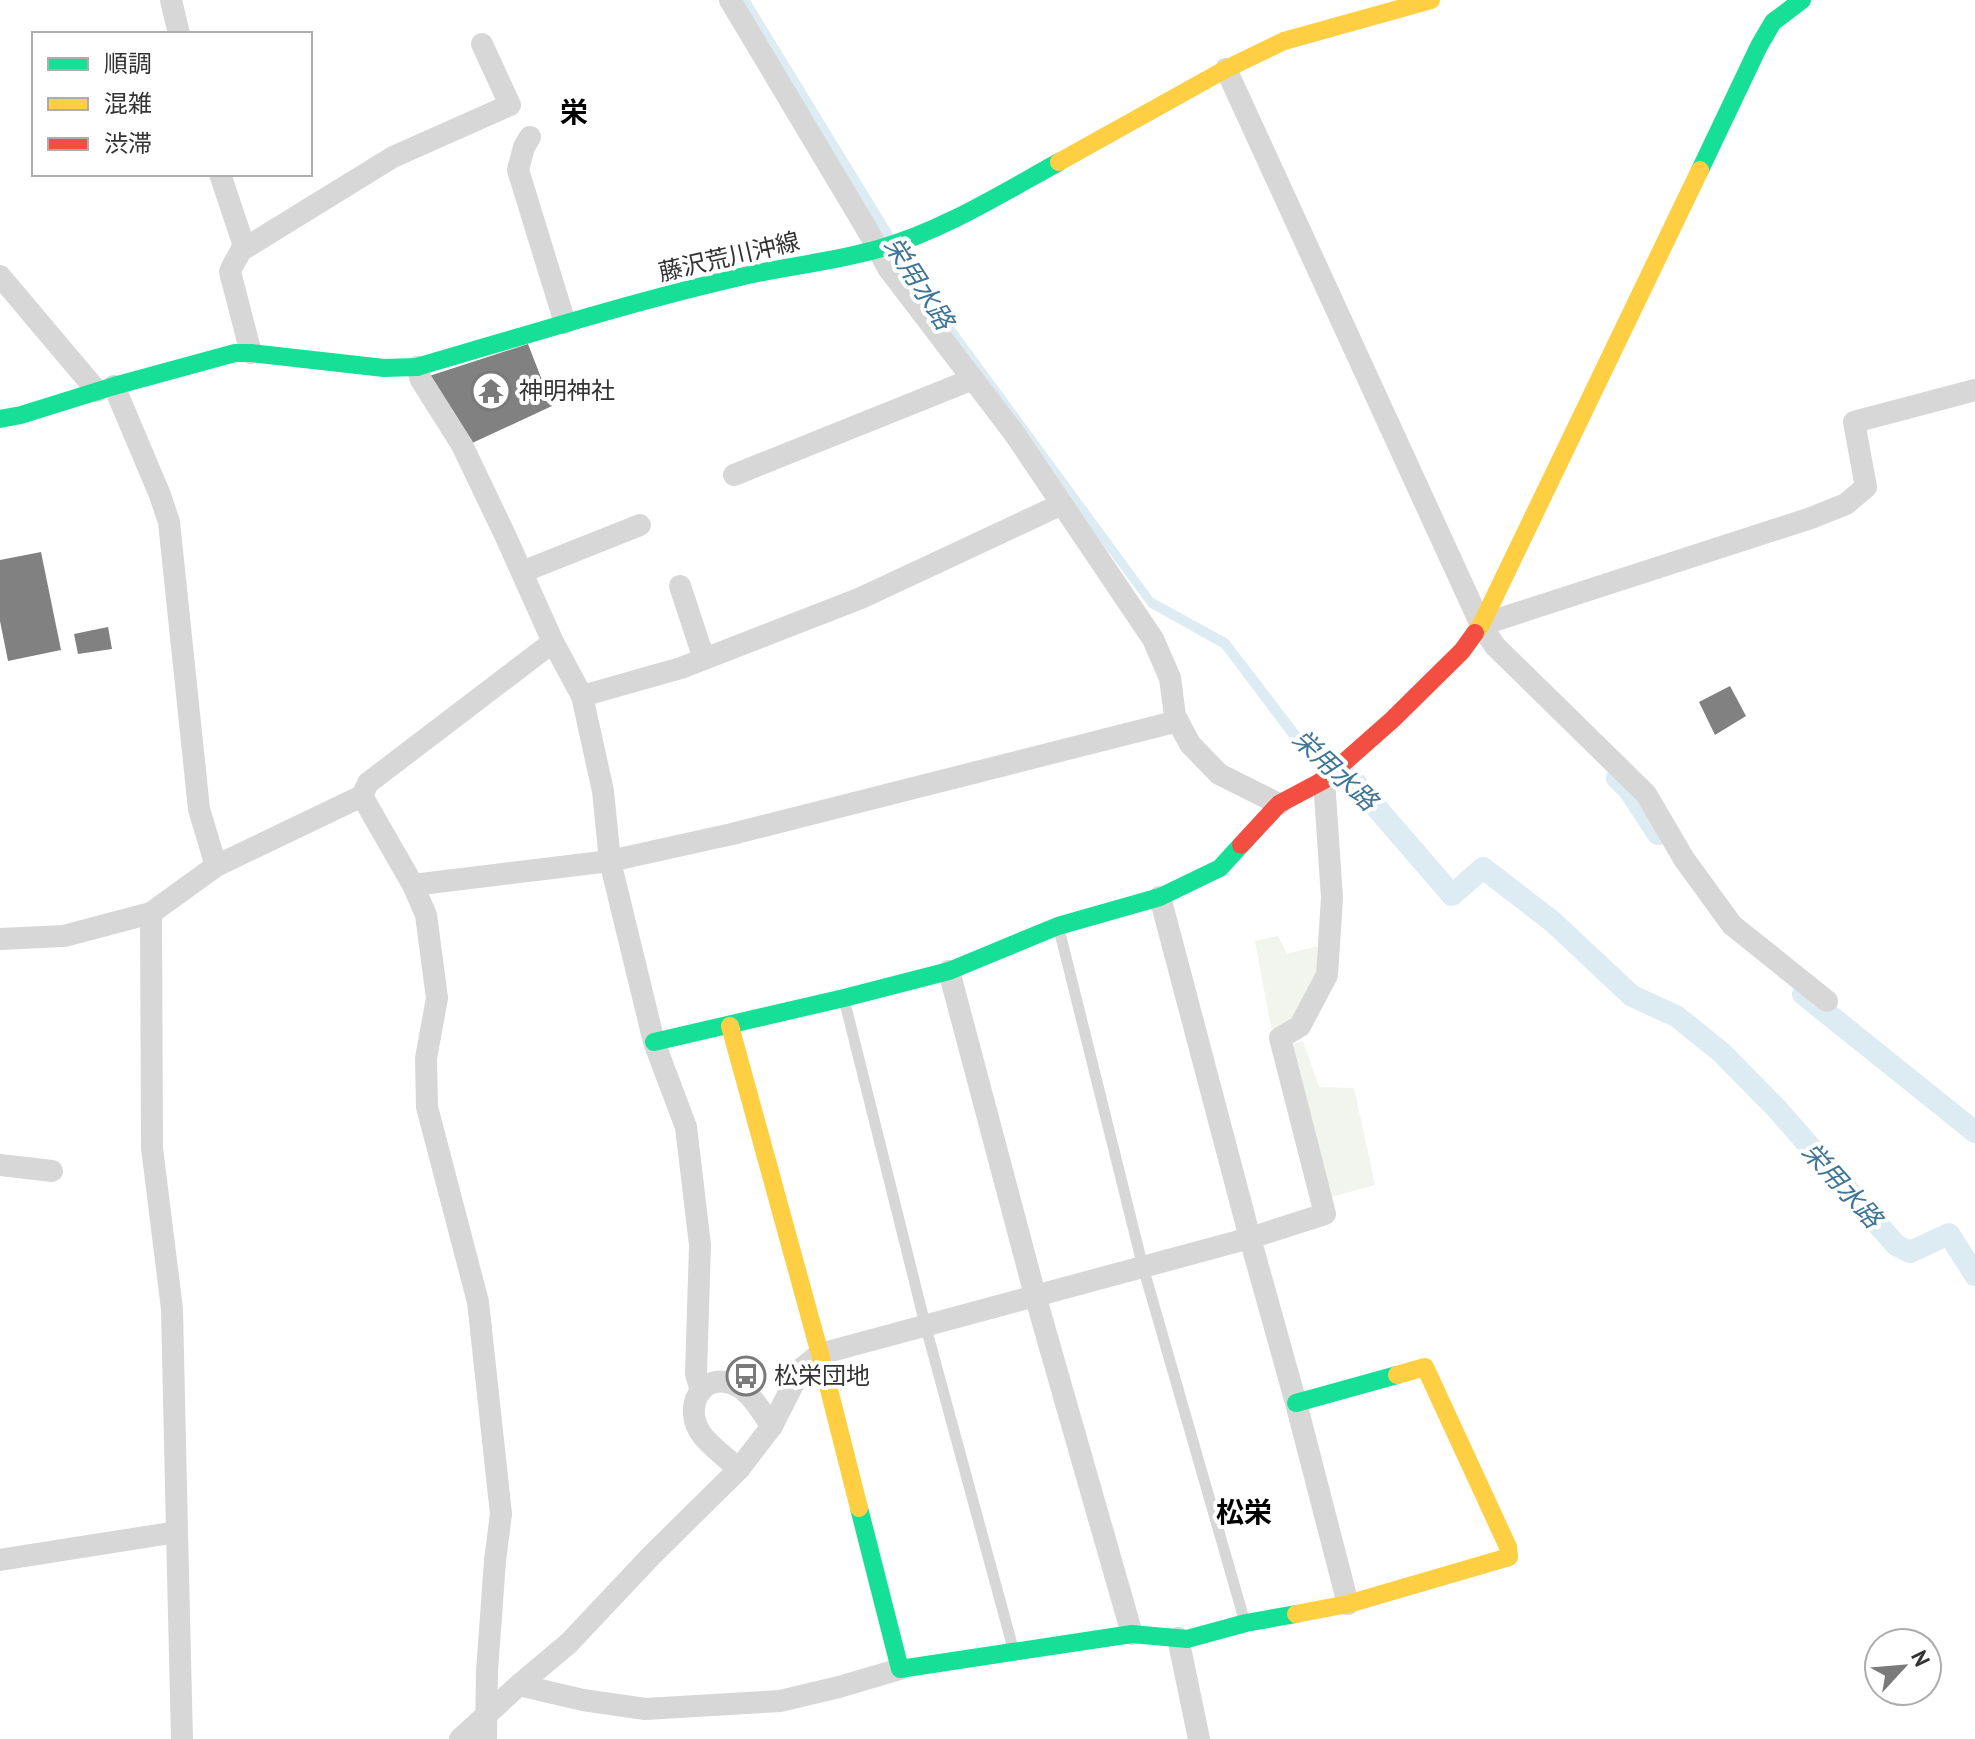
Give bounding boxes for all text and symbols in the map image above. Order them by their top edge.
legend [32,32,312,176]
text: 順調 [104,48,152,79]
text: 混雑 [104,88,152,119]
district label: 栄 [560,93,588,130]
text: 渋滞 [104,128,152,159]
street label: 藤沢荒川沖線 [655,225,803,288]
water label: 栄用水路 [877,230,963,337]
temple icon: 神明神社 [470,370,512,412]
place label: 神明神社 [519,375,615,406]
water label: 栄用水路 [1286,722,1386,819]
water label: 栄用水路 [1795,1135,1891,1236]
bus stop icon: 松栄団地 [725,1355,767,1397]
place label: 松栄団地 [774,1360,870,1391]
district label: 松栄 [1216,1493,1272,1530]
north arrow [1863,1627,1943,1707]
text: N [1905,1646,1937,1671]

